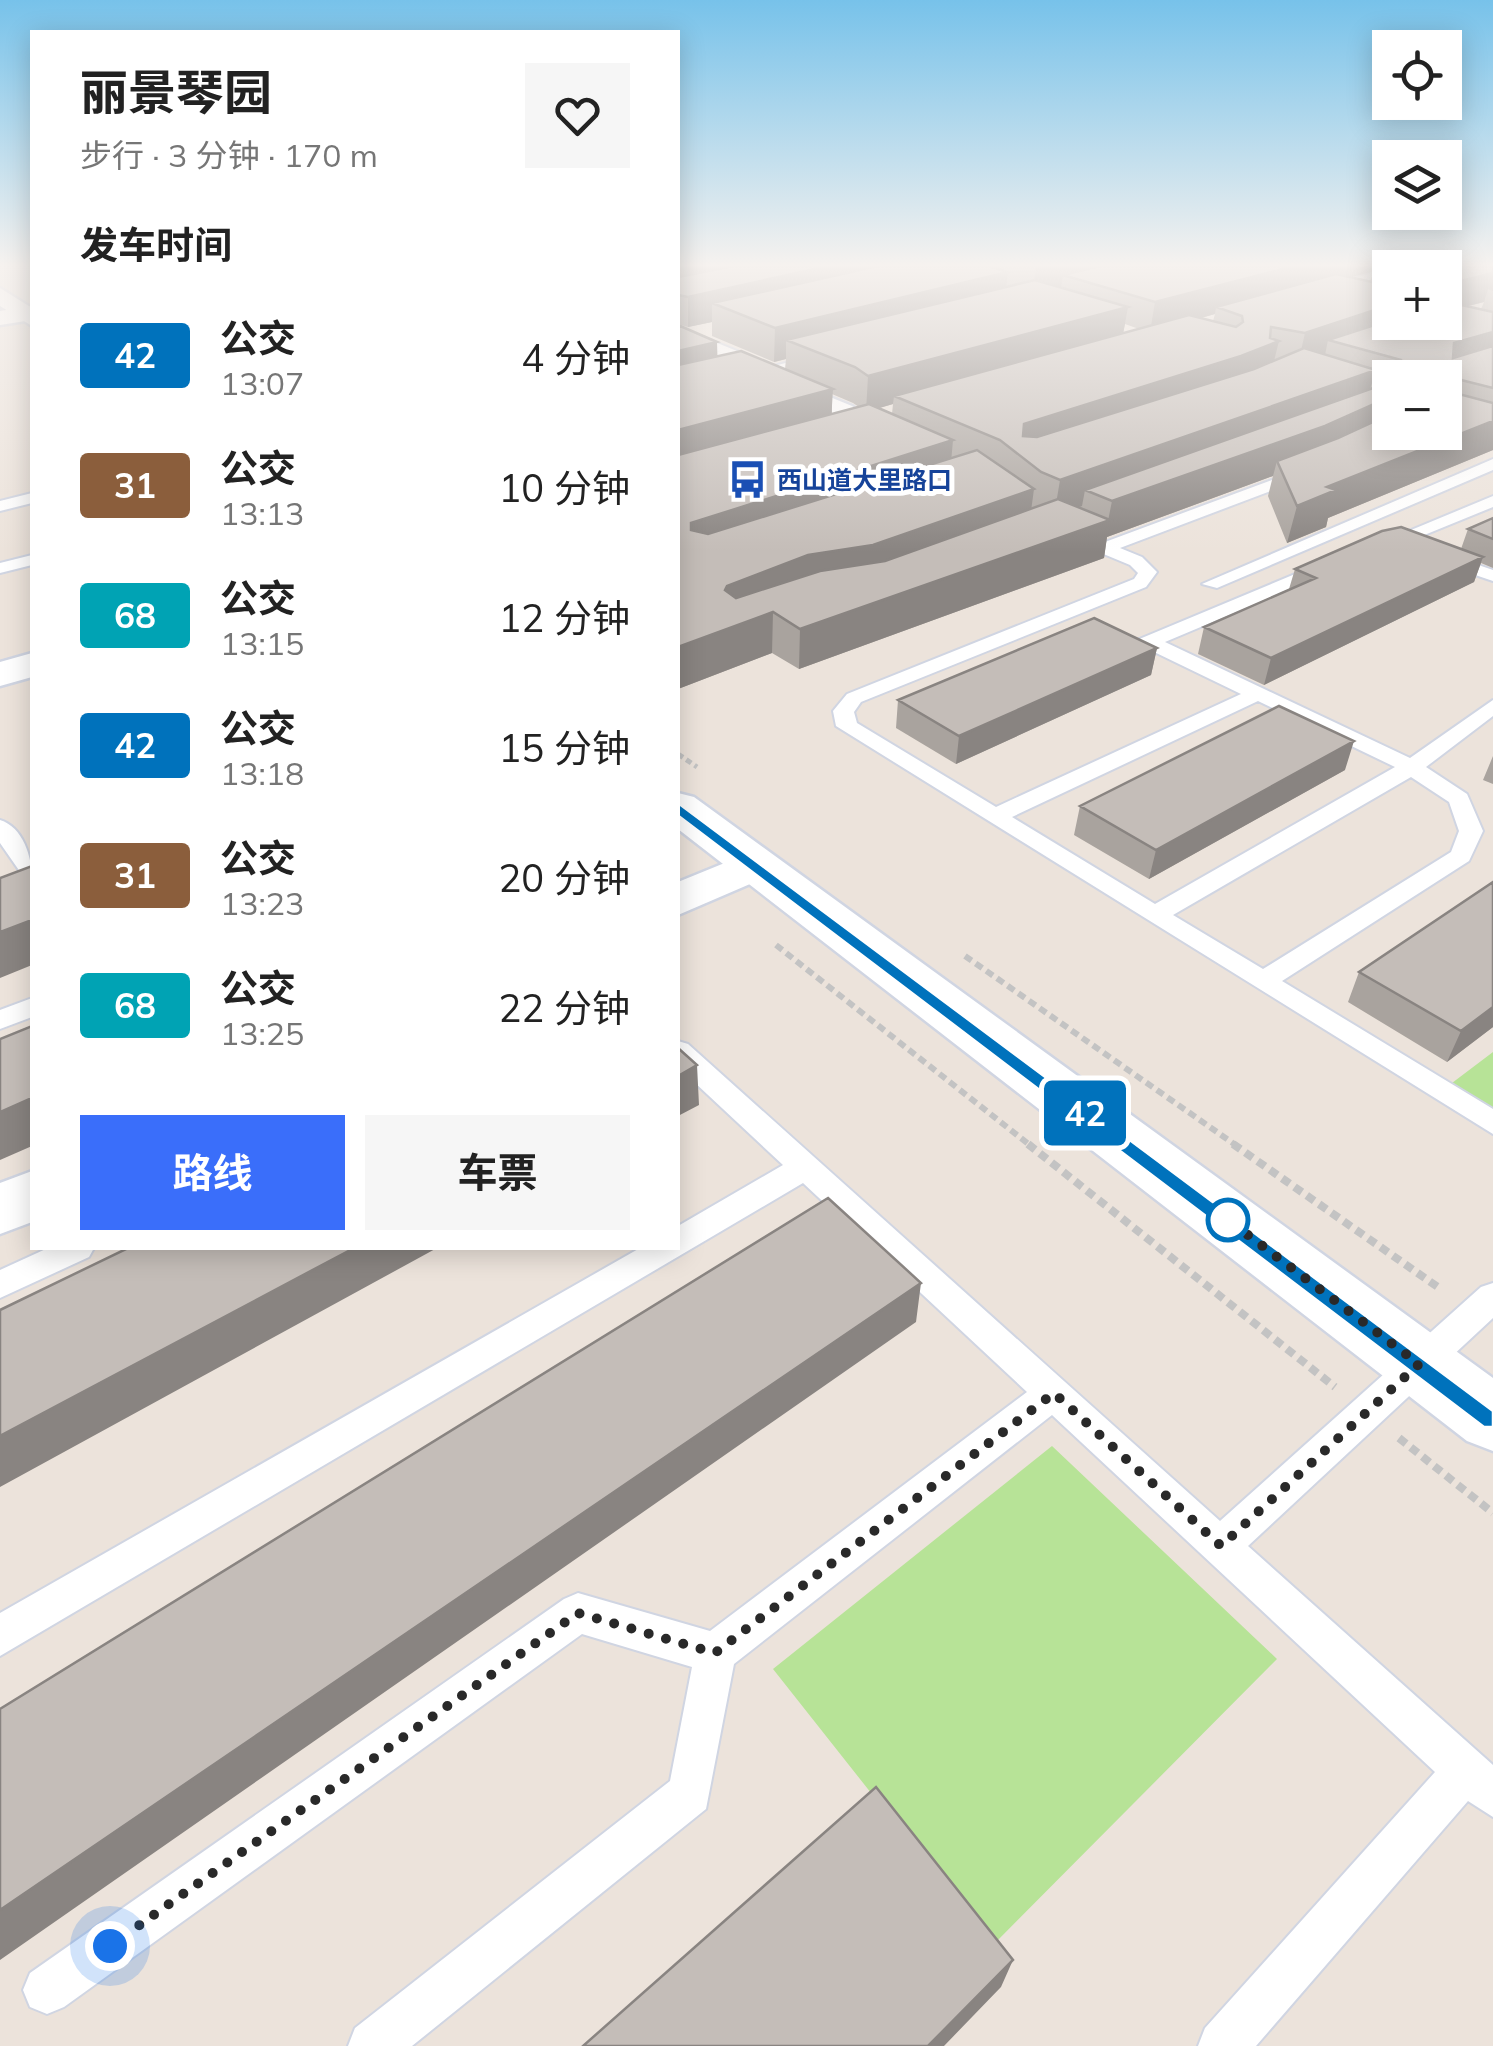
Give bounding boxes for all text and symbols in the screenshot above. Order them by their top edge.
map controls [1372,30,1462,450]
button: locate [1372,30,1462,120]
text: 丽景琴园 [80,62,272,122]
button: heart [525,63,630,168]
text: 步行 · 3 分钟 · 170 m [80,135,378,175]
button: layers [1372,140,1462,230]
text: 发车时间 [80,221,232,269]
button: + [1372,250,1462,340]
text: 公交 [220,314,296,362]
text: 42 [114,333,156,377]
text: 4 分钟 [521,334,630,382]
button: − [1372,360,1462,450]
text: 13:07 [220,363,304,403]
text: 公交 [220,444,296,492]
bus stop icon: 西山道大里路口 [726,458,768,500]
text: 31 [114,463,156,507]
text: 10 分钟 [498,464,630,512]
place label: 西山道大里路口 [777,464,952,495]
text: 13:13 [220,493,304,533]
text: 公交 [220,574,296,622]
text: 68 [114,593,156,637]
text: 12 分钟 [498,594,630,642]
text: 13:15 [220,623,304,663]
text: 公交 [220,704,296,752]
text: 42 [114,723,156,767]
text: 15 分钟 [498,724,630,772]
text: 13:18 [220,753,304,793]
text: 公交 [220,834,296,882]
text: 31 [114,853,156,897]
text: 20 分钟 [498,854,630,902]
text: 13:23 [220,883,304,923]
text: 公交 [220,964,296,1012]
text: 68 [114,983,156,1027]
text: 22 分钟 [498,984,630,1032]
text: 13:25 [220,1013,304,1053]
line badge: 42 [1040,1080,1130,1146]
text: 42 [1064,1091,1106,1135]
button: 路线 [80,1115,345,1230]
button: 车票 [365,1115,630,1230]
unlabelled marker [1207,1199,1249,1241]
your location [85,1921,135,1971]

